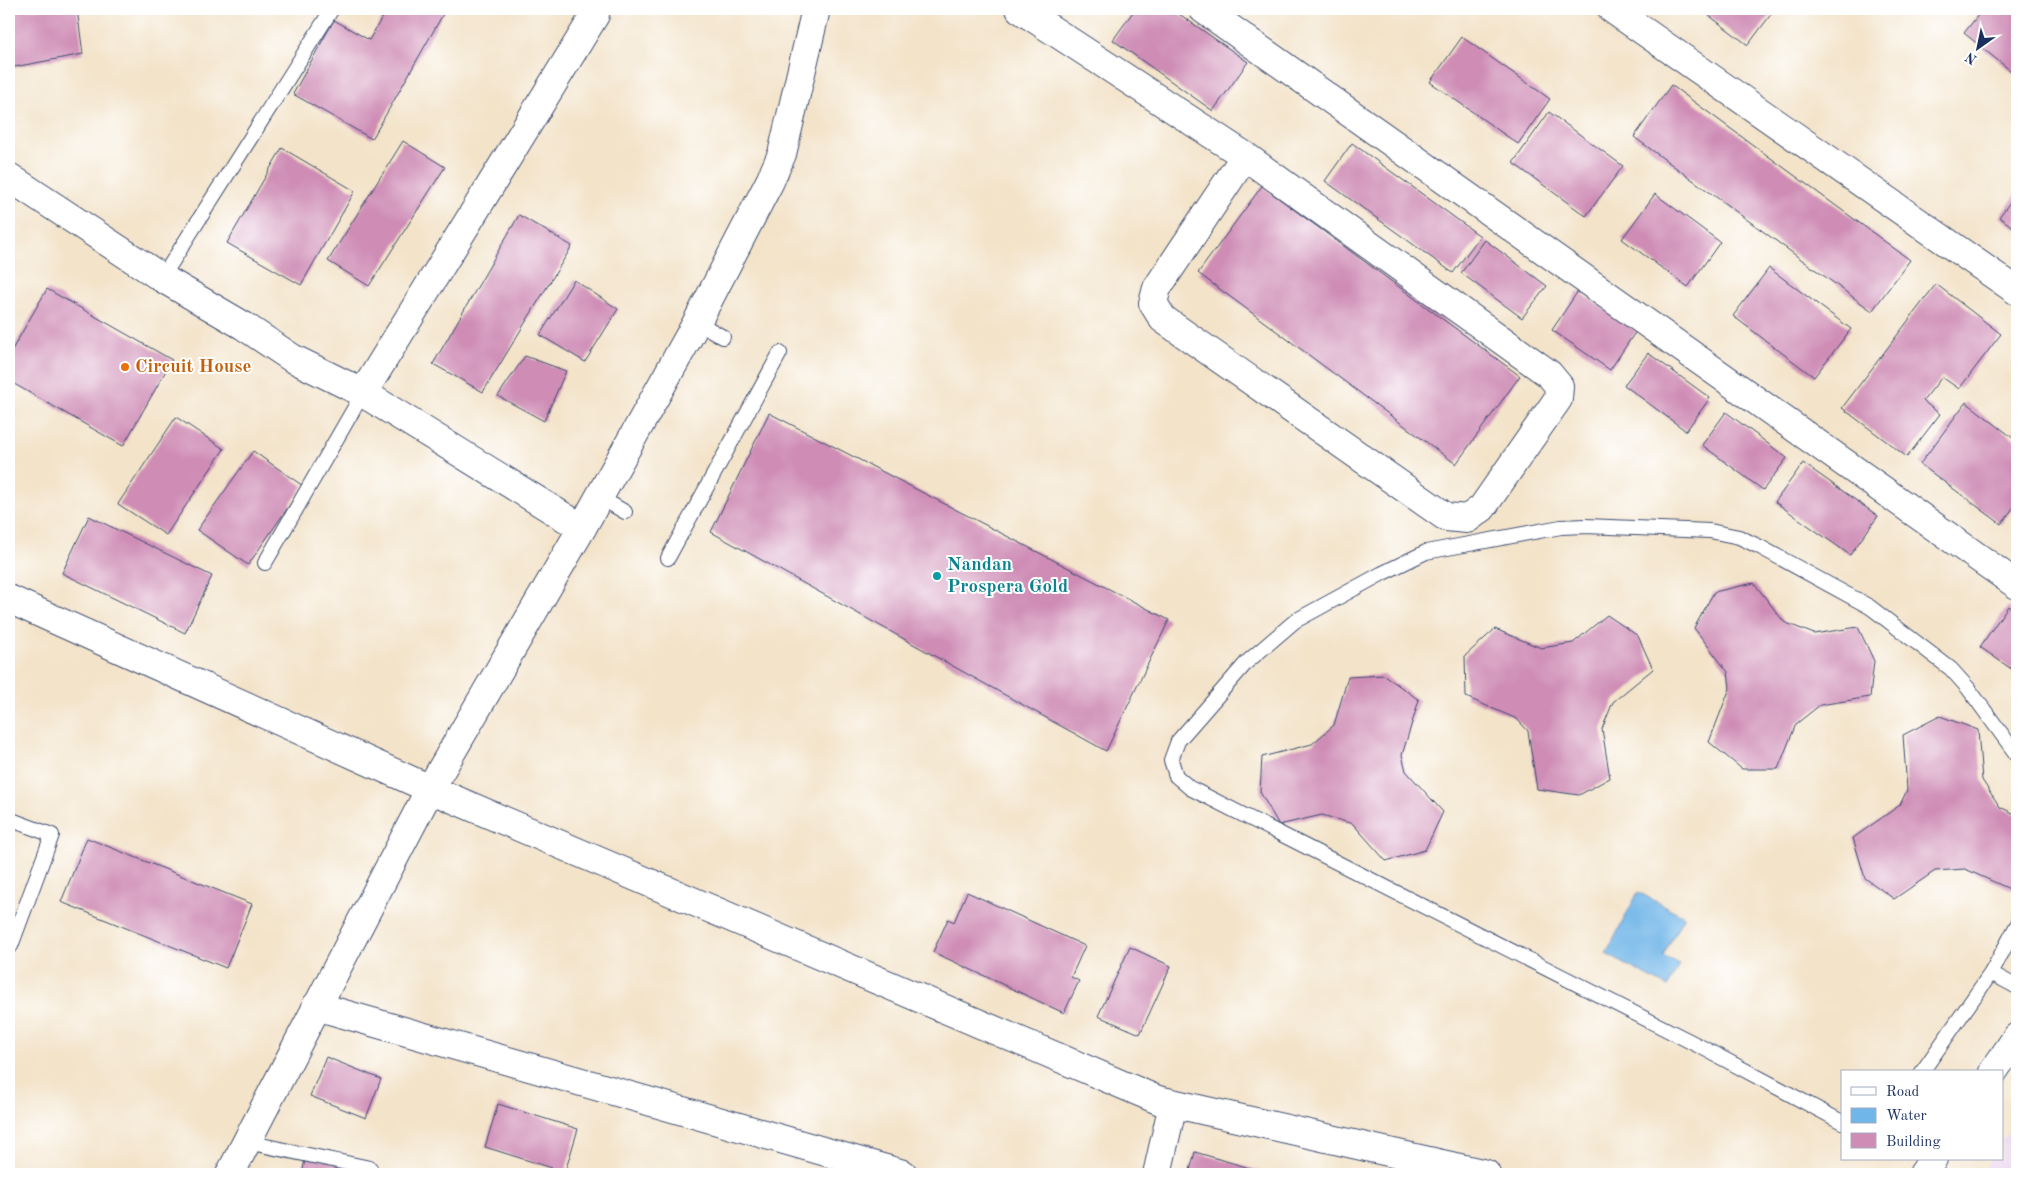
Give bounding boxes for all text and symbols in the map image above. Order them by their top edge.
north arrow [1954,22,2004,72]
text: N [1963,49,1980,67]
place label: Circuit House [135,358,251,377]
marker: Circuit House [119,361,131,373]
place label: Nandan Prospera Gold [947,556,1068,597]
marker: Nandan Prospera Gold [931,570,943,582]
legend [1841,1070,2004,1160]
text: Road [1886,1085,1920,1100]
text: Water [1886,1109,1927,1124]
text: Building [1886,1135,1941,1150]

